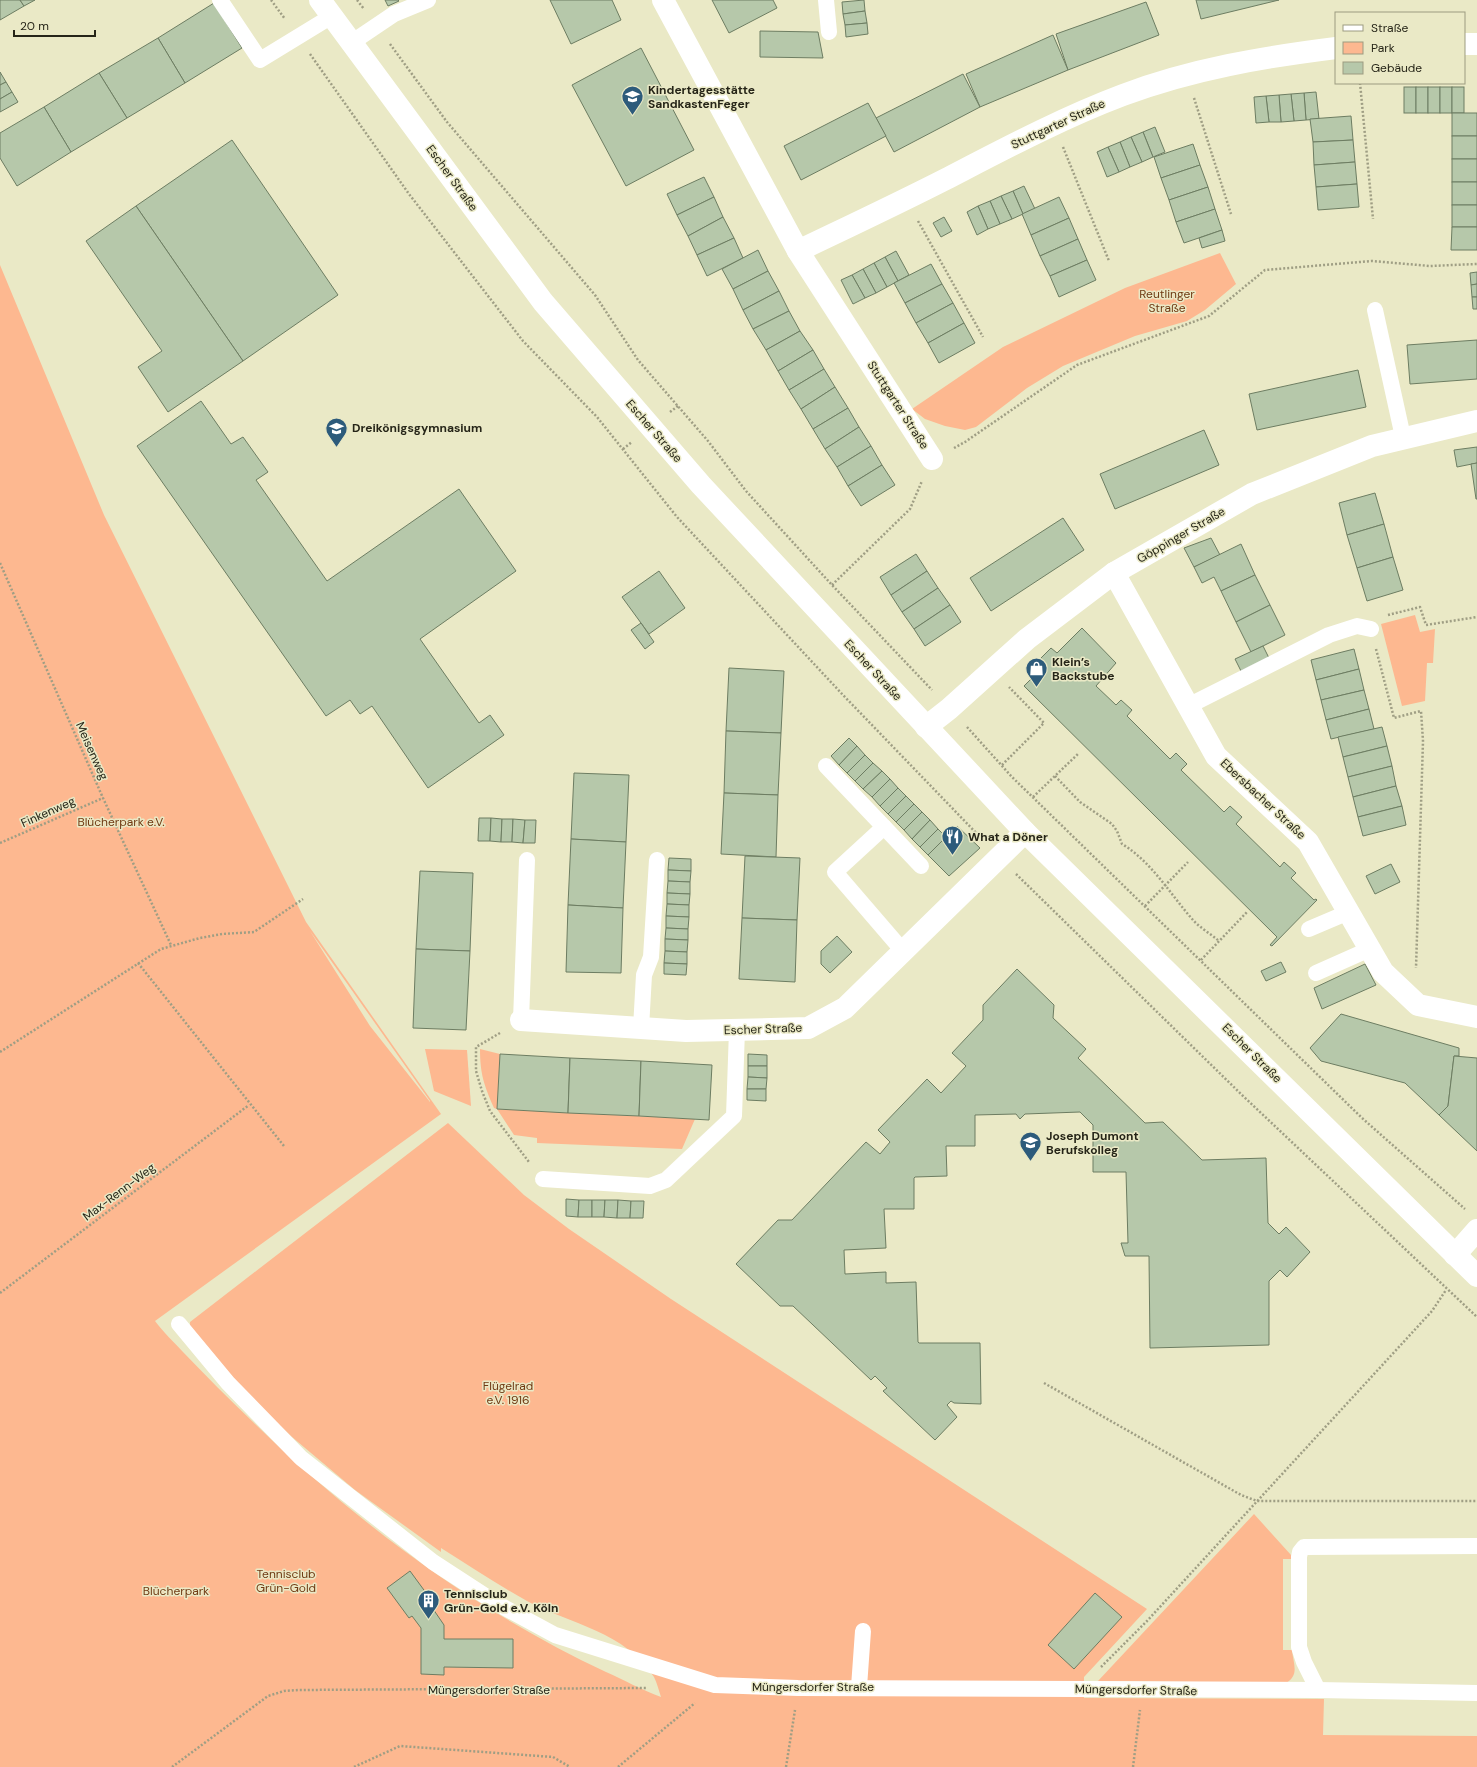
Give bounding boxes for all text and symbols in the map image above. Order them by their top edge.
scale bar [14,12,95,38]
legend [1335,12,1465,84]
text: 20 m [20,18,49,34]
text: Straße [1371,20,1408,36]
text: Park [1371,40,1395,56]
text: Gebäude [1371,60,1422,76]
place label: Kindertagesstätte SandkastenFeger [648,82,755,112]
school or university icon: Kindertagesstätte SandkastenFeger [620,84,646,117]
street label: Stuttgarter Straße [1008,95,1108,153]
street label: Escher Straße [423,142,482,214]
park label: Reutlinger Straße [1139,286,1195,316]
street label: Stuttgarter Straße [864,358,933,452]
street label: Escher Straße [622,396,686,466]
school or university icon: Dreikönigsgymnasium [323,415,349,448]
place label: Dreikönigsgymnasium [352,420,482,436]
street label: Göppinger Straße [1134,503,1228,567]
street label: Escher Straße [840,636,906,704]
place label: Klein’s Backstube [1052,654,1115,684]
shop icon: Klein’s Backstube [1023,656,1049,689]
street label: Meisenweg [72,719,112,783]
street label: Ebersbacher Straße [1217,755,1309,843]
street label: Finkenweg [18,793,78,831]
park label: Blücherpark e.V. [77,814,165,830]
restaurant icon: What a Döner [940,824,966,857]
place label: What a Döner [968,829,1048,845]
street label: Escher Straße [724,1020,803,1038]
street label: Escher Straße [1219,1020,1285,1086]
place label: Joseph Dumont Berufskolleg [1046,1128,1139,1158]
school or university icon: Joseph Dumont Berufskolleg [1017,1130,1043,1163]
street label: Max-Renn-Weg [79,1159,159,1225]
park label: Flügelrad e.V. 1916 [483,1378,533,1408]
park label: Tennisclub Grün-Gold [256,1566,316,1596]
park label: Blücherpark [143,1583,209,1599]
place label: Tennisclub Grün-Gold e.V. Köln [444,1586,558,1616]
building icon: Tennisclub Grün-Gold e.V. Köln [416,1588,442,1621]
street label: Müngersdorfer Straße [752,1679,874,1695]
street label: Müngersdorfer Straße [1075,1681,1197,1699]
street label: Müngersdorfer Straße [428,1682,550,1698]

